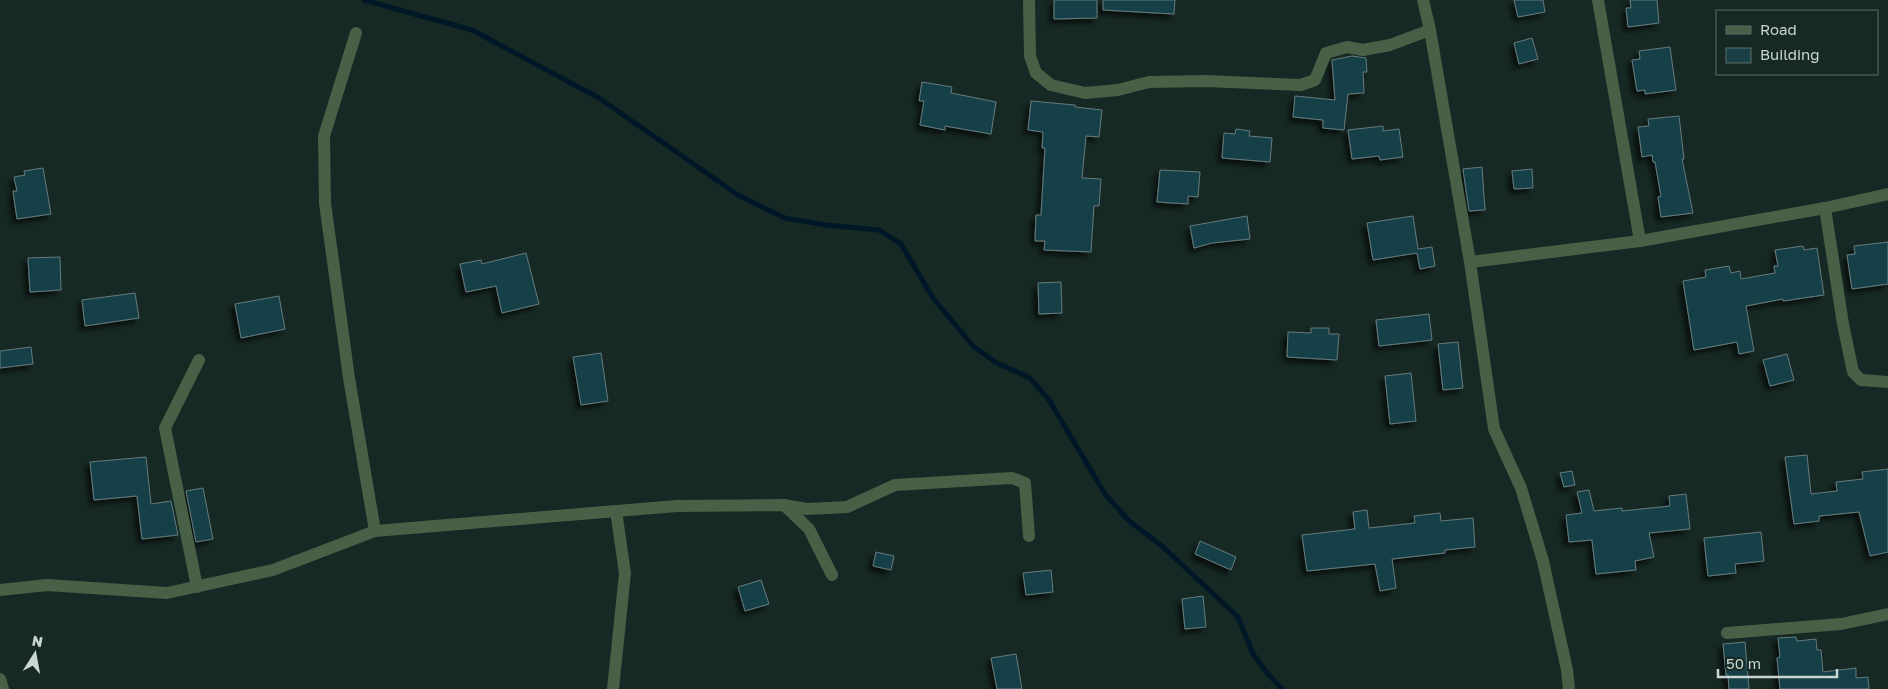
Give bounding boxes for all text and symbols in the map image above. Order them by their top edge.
legend [1716,10,1878,75]
text: Road [1760,20,1797,38]
text: Building [1760,45,1820,63]
north arrow [10,629,60,679]
text: N [31,631,44,650]
scale bar [1718,646,1837,678]
text: 50 m [1726,654,1761,672]

